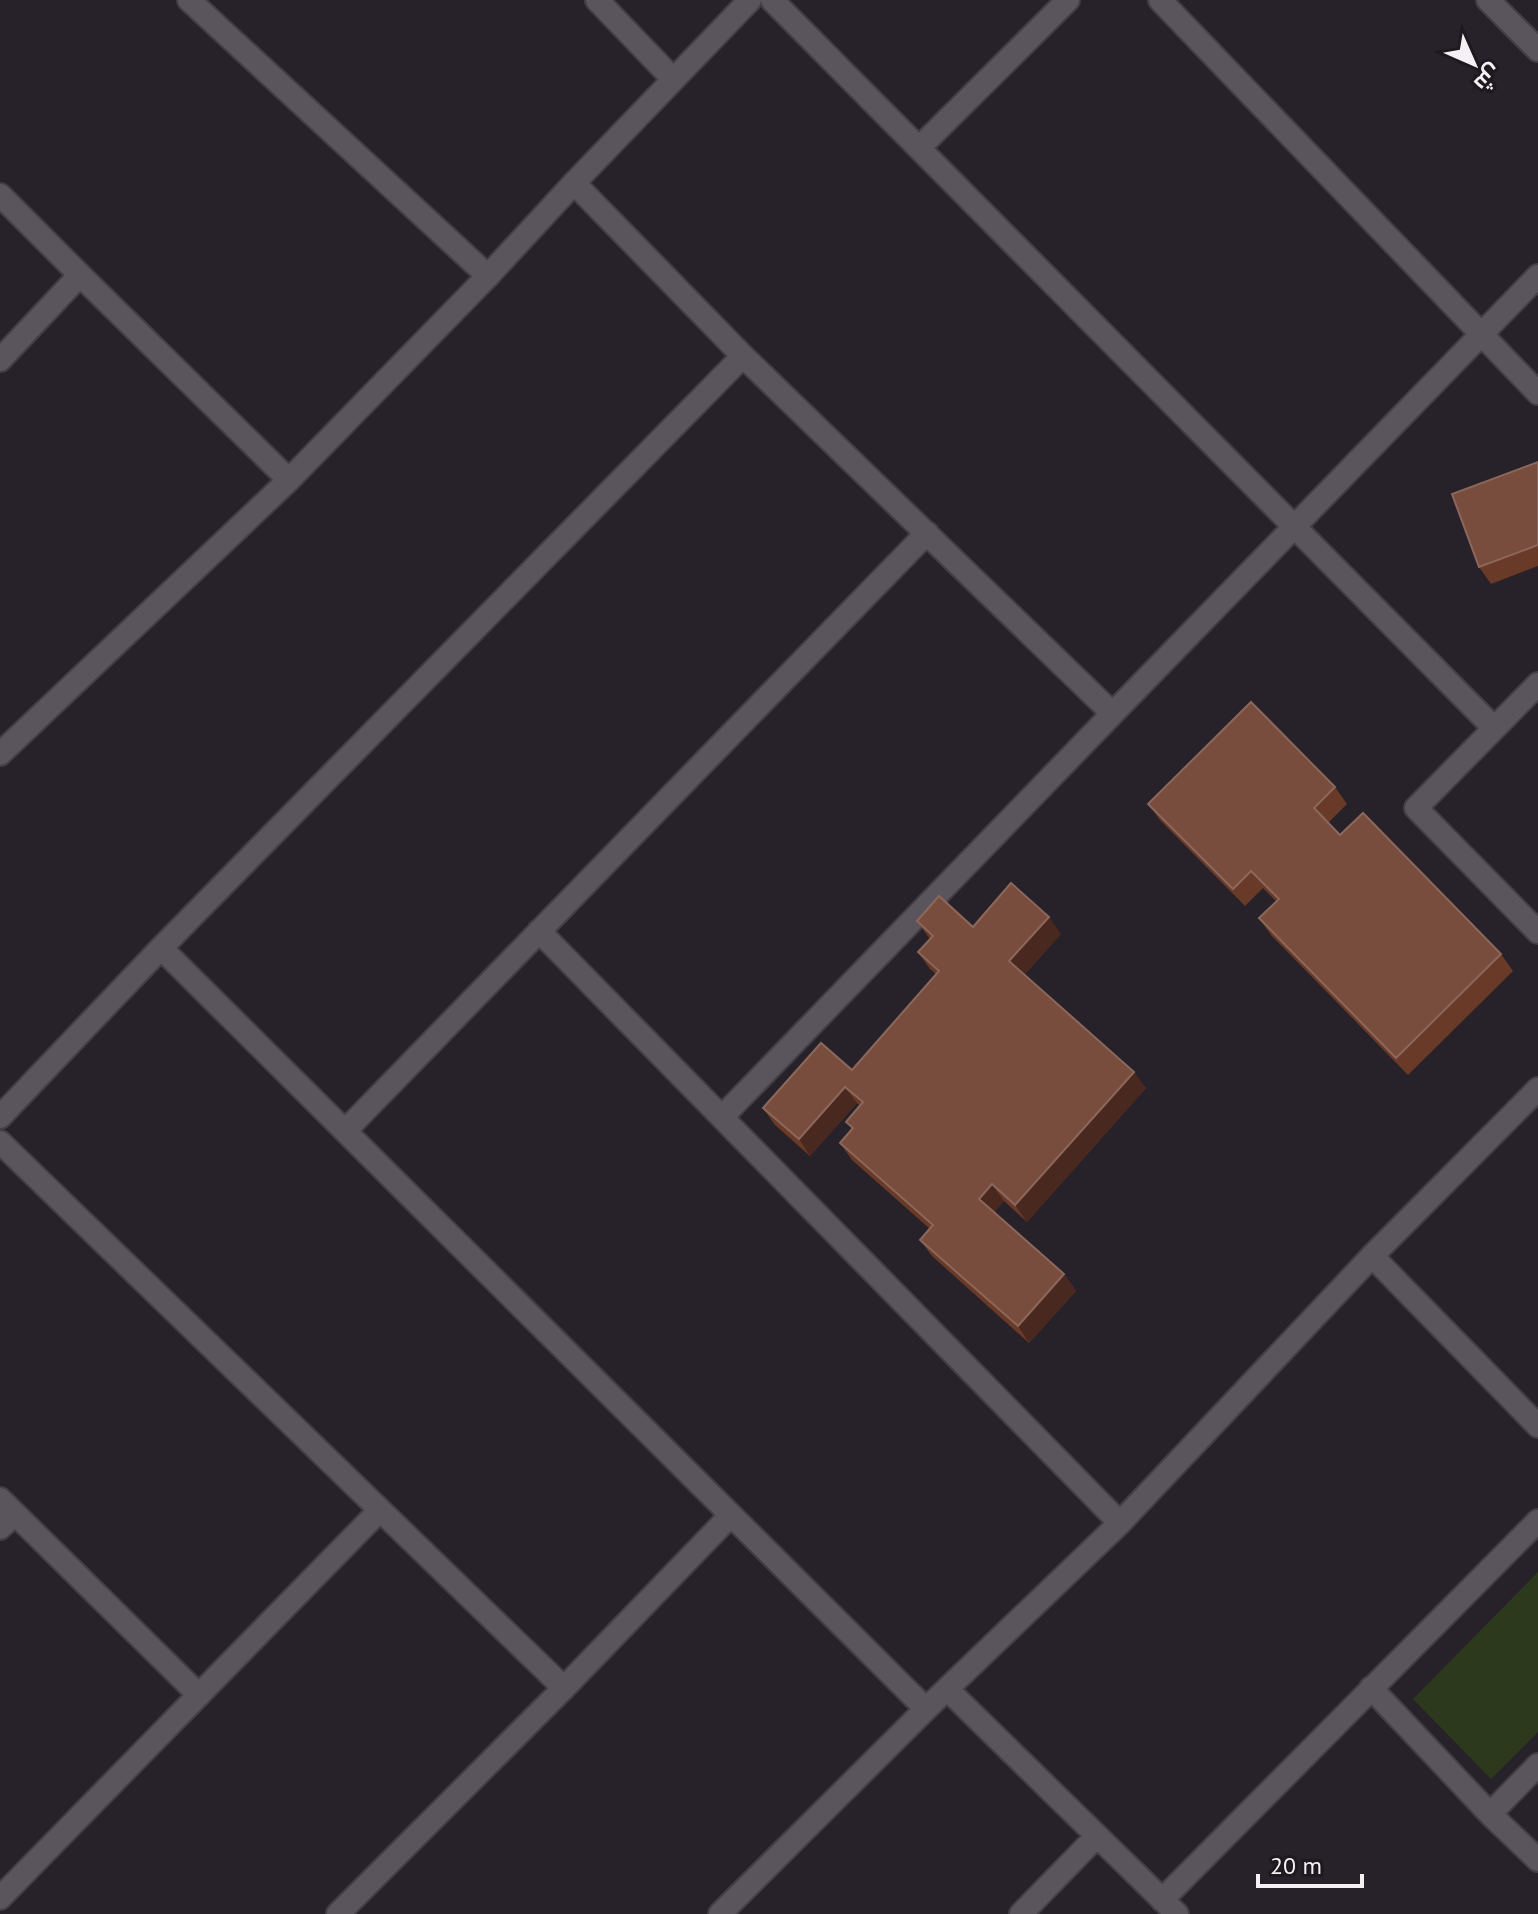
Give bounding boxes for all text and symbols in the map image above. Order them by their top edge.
north arrow [1434,24,1514,104]
text: ش [1468,58,1508,98]
scale bar [1258,1838,1362,1888]
text: 20 m [1270,1850,1322,1881]

